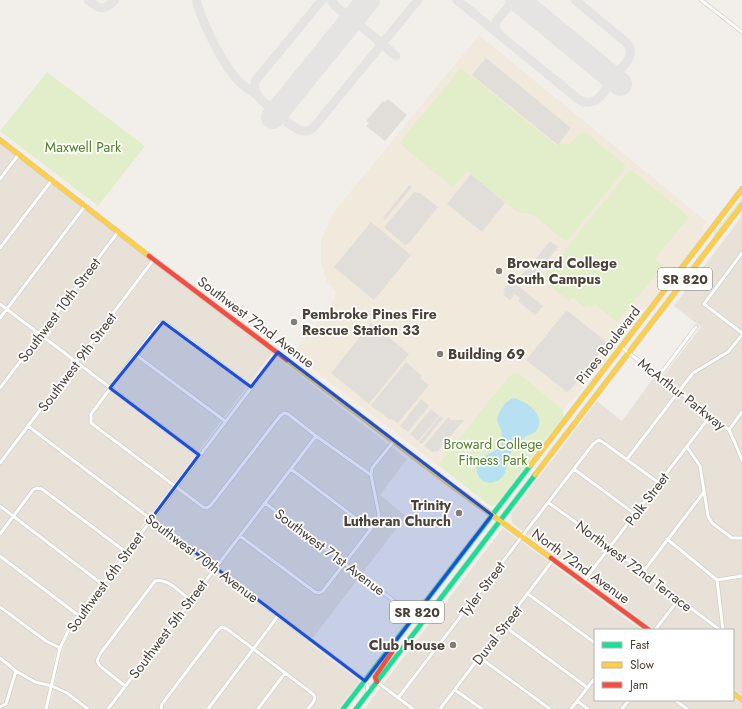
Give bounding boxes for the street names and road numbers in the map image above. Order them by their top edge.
street label: Southwest 10th Street [13,253,105,366]
road number: SR 820 [658,268,712,290]
street label: Southwest 72nd Avenue [193,271,319,373]
street label: Pines Boulevard [571,302,645,388]
street label: Southwest 9th Street [33,308,121,416]
street label: McArthur Parkway [634,353,731,435]
street label: Polk Street [620,468,674,530]
street label: Southwest 71st Avenue [271,504,389,600]
street label: Southwest 70th Avenue [141,509,263,607]
street label: Northwest 72nd Terrace [572,516,696,616]
street label: North 72nd Avenue [528,524,634,608]
street label: Southwest 6th Street [62,527,149,636]
street label: Tyler Street [454,556,510,621]
street label: Southwest 5th Street [124,575,212,683]
road number: SR 820 [390,601,444,623]
street label: Duval Street [467,601,527,669]

